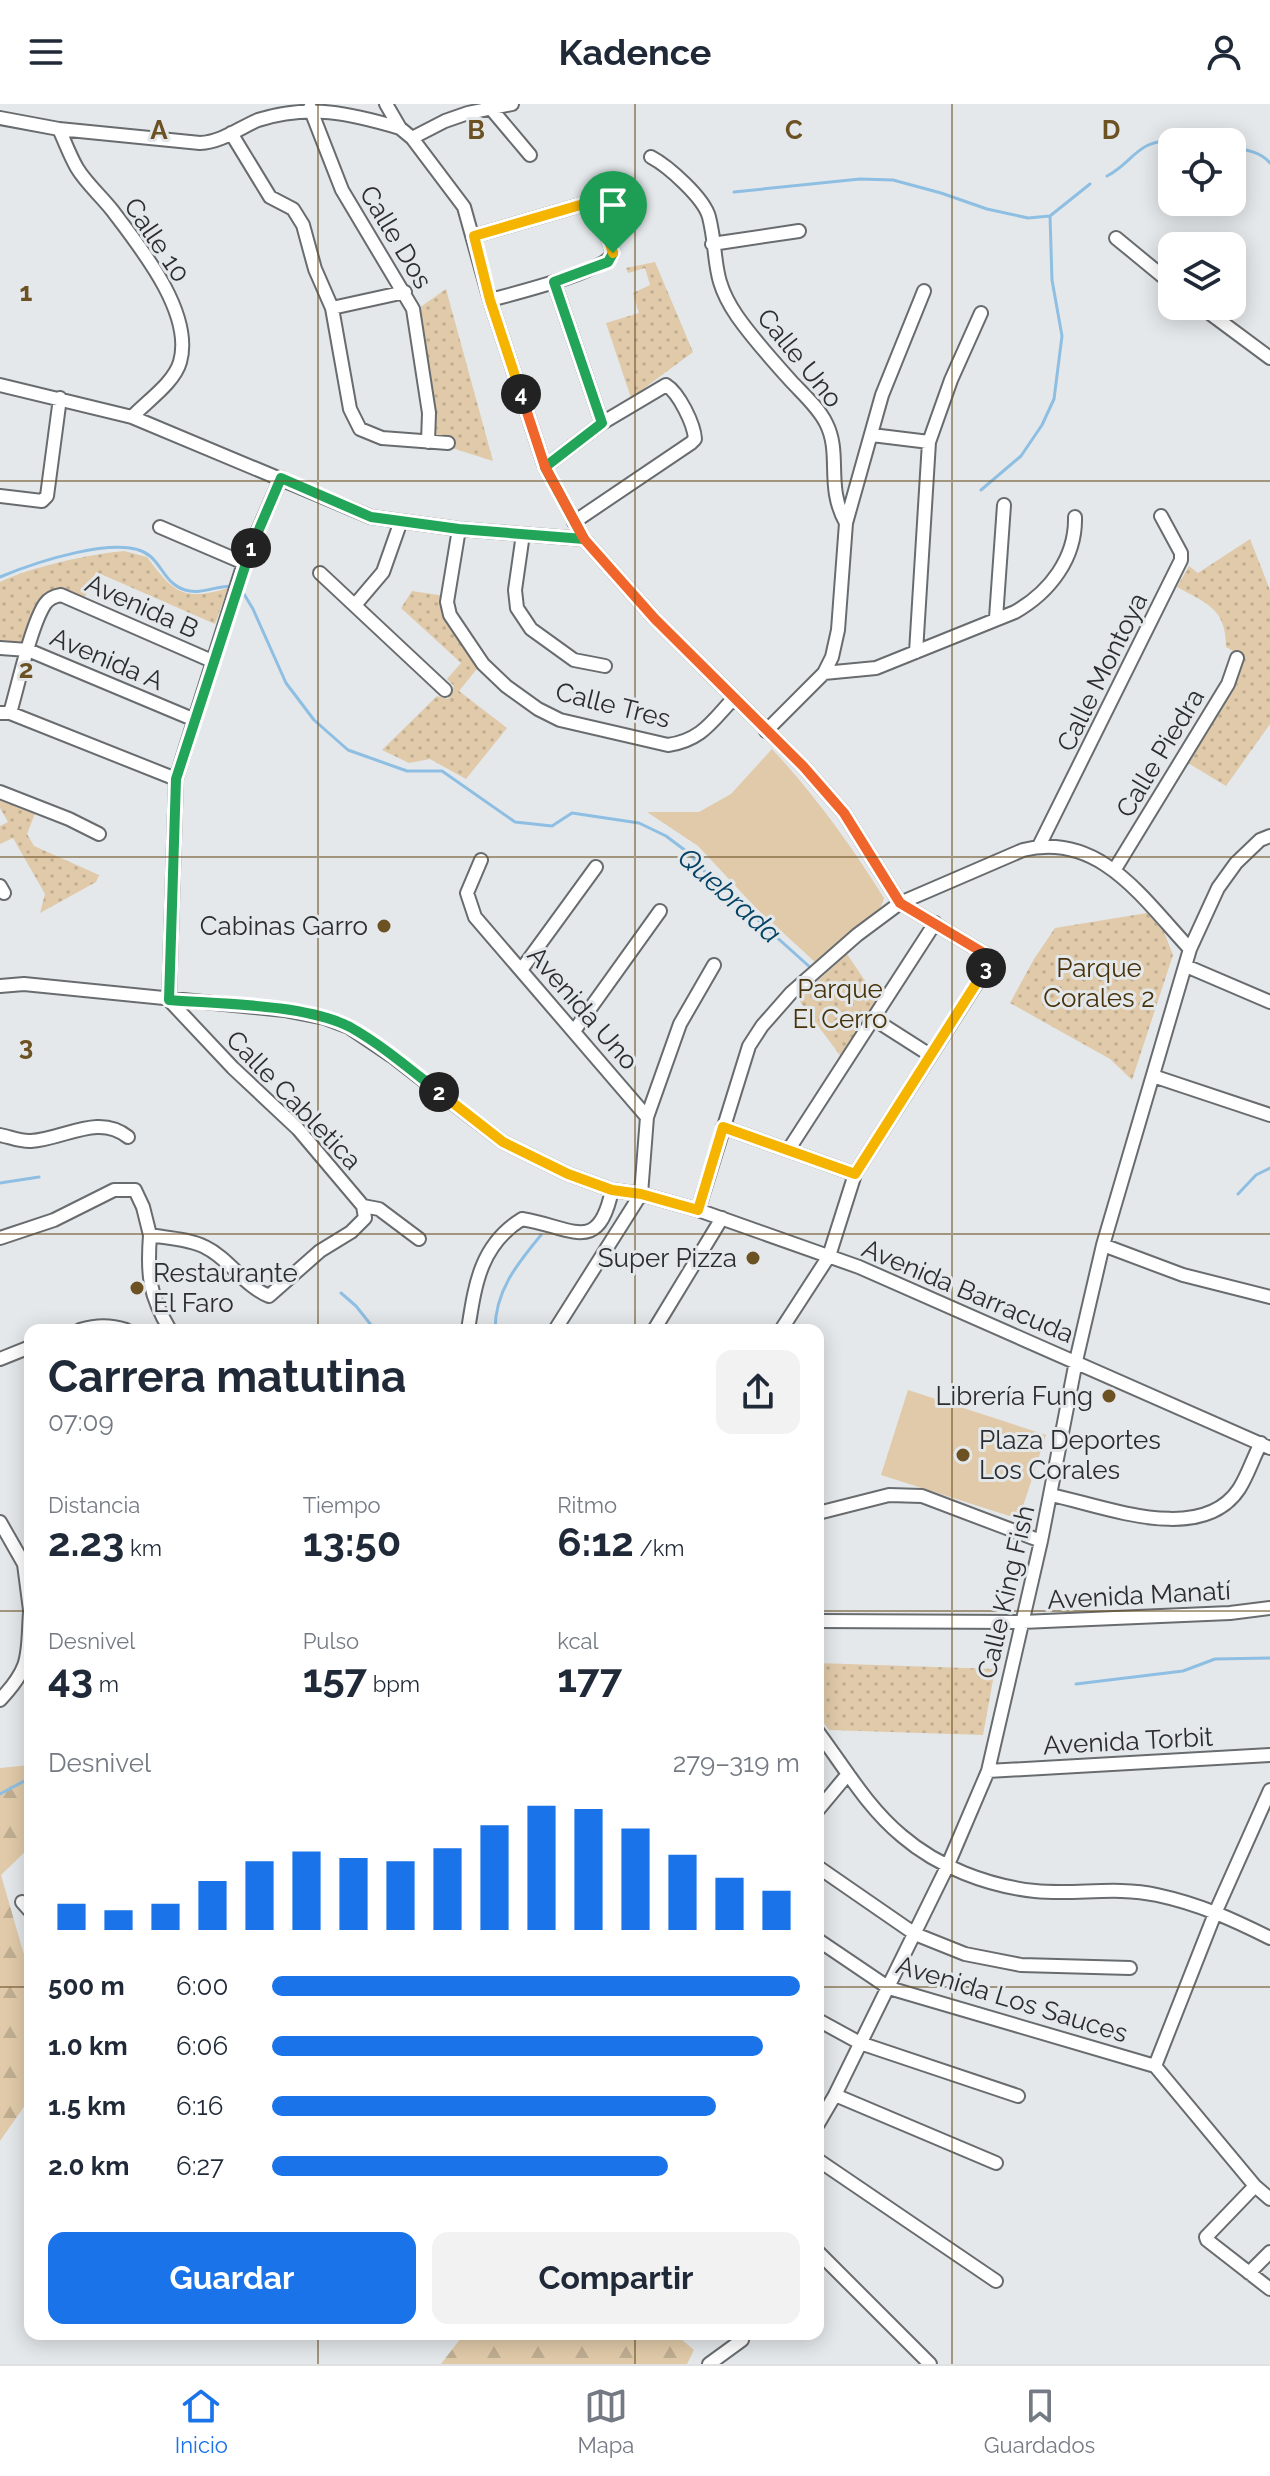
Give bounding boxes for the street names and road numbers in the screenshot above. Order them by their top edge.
street label: Calle Dos [354,180,438,294]
street label: Calle 10 [118,192,196,288]
street label: Calle Uno [751,303,849,413]
street label: Avenida B [81,568,203,644]
street label: Calle Montoya [1051,588,1153,756]
street label: Avenida A [46,622,168,696]
street label: Calle Tres [552,676,674,734]
street label: Calle Piedra [1110,683,1210,823]
street label: Avenida Uno [521,940,645,1076]
street label: Calle Cabletica [220,1024,368,1176]
street label: Avenida Barracuda [858,1233,1078,1349]
street label: Calle King Fish [971,1502,1041,1682]
street label: Avenida Manatí [1047,1575,1232,1615]
street label: Avenida Torbit [1042,1722,1214,1760]
street label: Avenida Los Sauces [893,1950,1131,2048]

